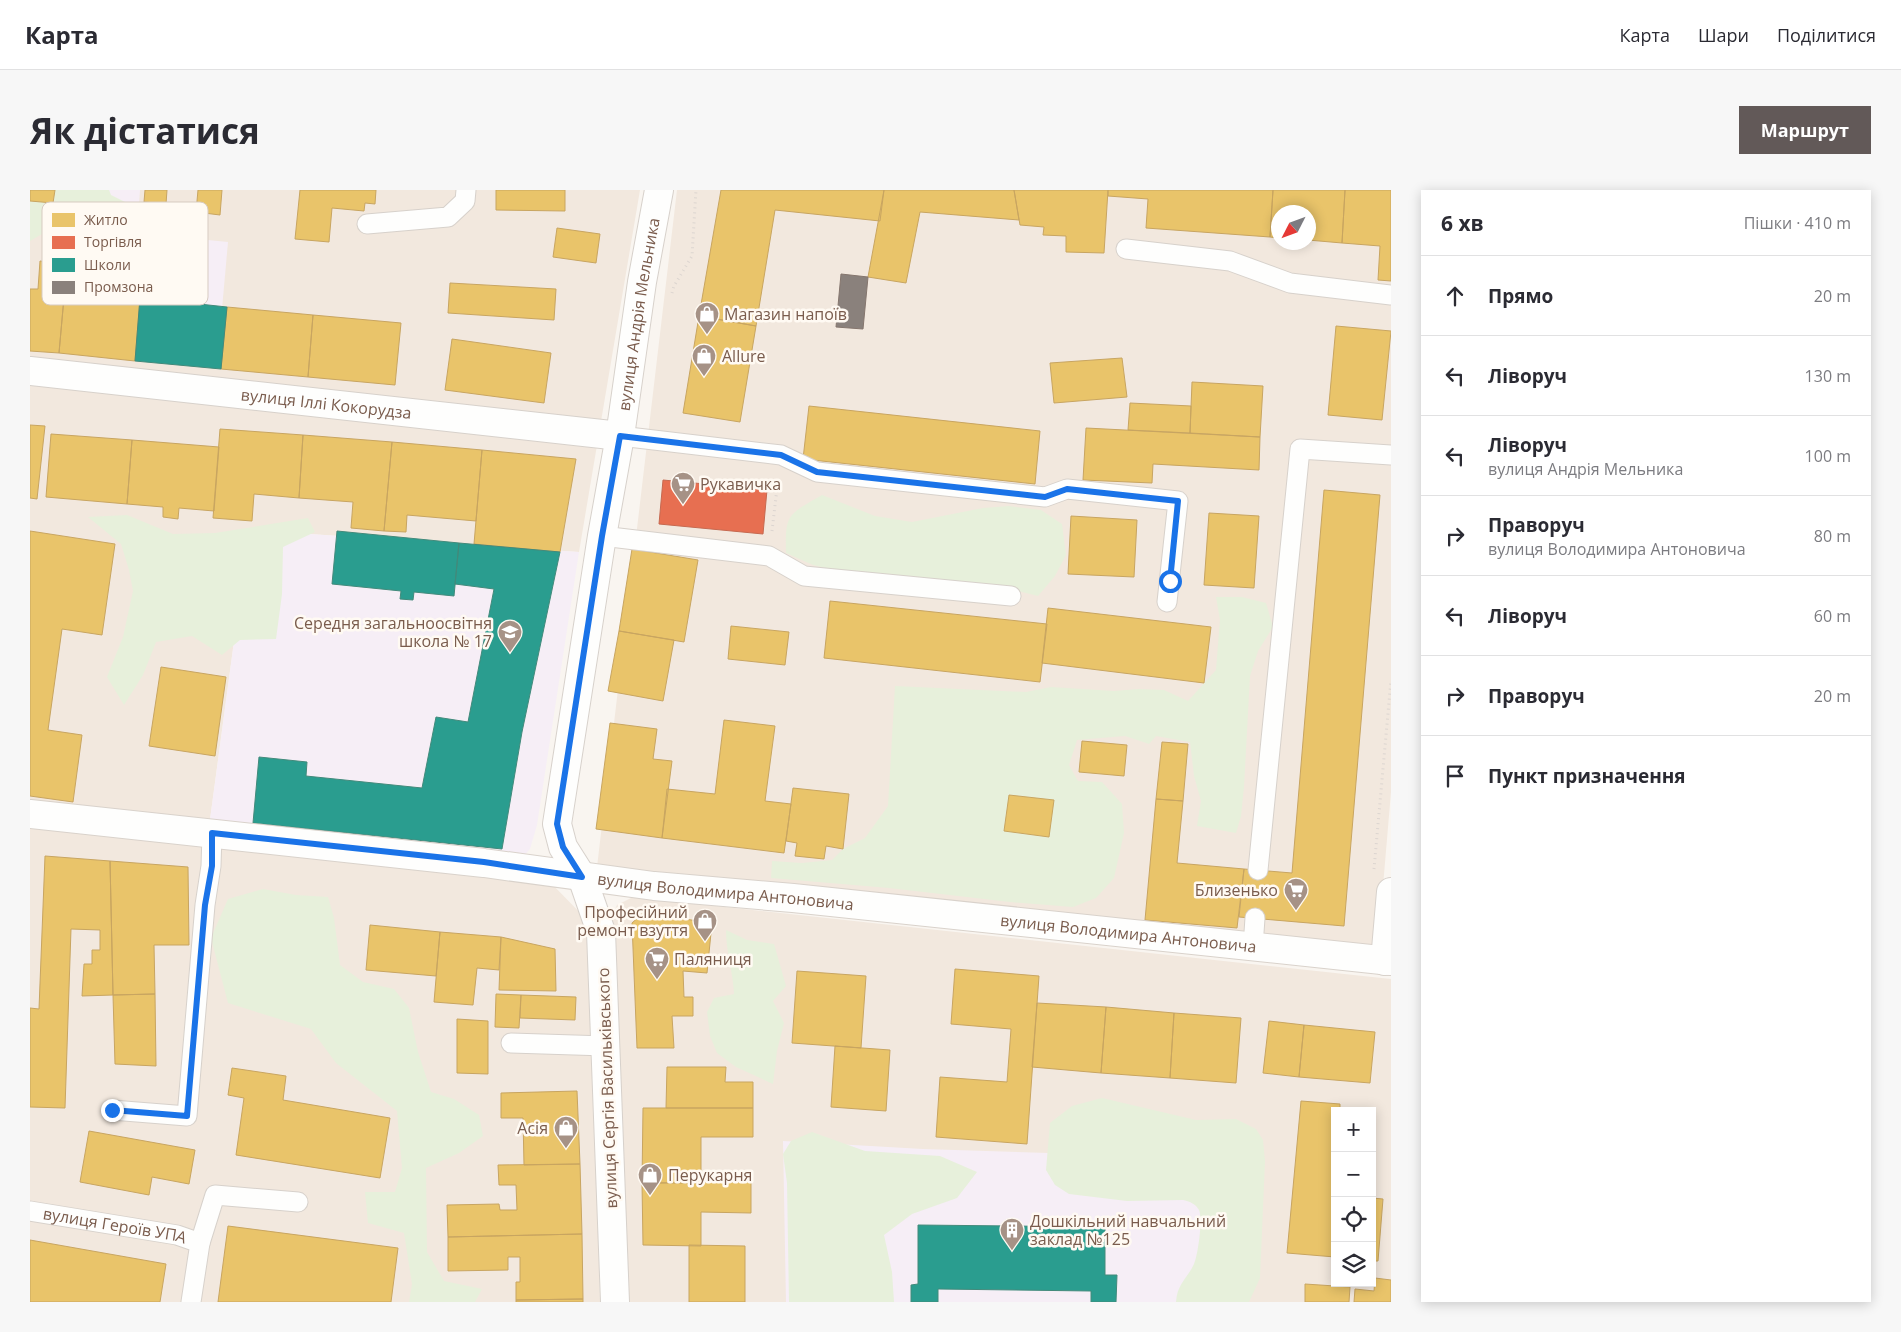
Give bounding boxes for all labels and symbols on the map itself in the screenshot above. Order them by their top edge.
legend [42,202,208,305]
north arrow [1271,205,1316,250]
text: Житло [84,210,128,229]
street label: вулиця Андрія Мельника [613,216,665,412]
text: Торгівля [84,232,142,251]
text: Школи [84,255,131,274]
text: Промзона [84,277,153,296]
shop icon: Магазин напоїв [694,301,720,335]
place label: Магазин напоїв [724,303,847,325]
shop icon: Allure [691,343,717,377]
place label: Allure [722,345,766,367]
street label: вулиця Іллі Кокорудза [240,383,413,424]
supermarket icon: Рукавичка [670,471,696,505]
place label: Рукавичка [700,473,781,495]
route start [1159,570,1182,593]
place label: Середня загальноосвітня школа № 17 [294,612,492,652]
school or university icon: Середня загальноосвітня школа № 17 [497,619,523,653]
street label: вулиця Володимира Антоновича [596,867,855,915]
supermarket icon: Близенько [1283,877,1309,911]
place label: Близенько [1195,879,1278,901]
place label: Професійний ремонт взуття [577,901,688,941]
shop icon: Професійний ремонт взуття [692,908,718,942]
street label: вулиця Володимира Антоновича [999,909,1258,958]
supermarket icon: Паляниця [644,946,670,980]
place label: Паляниця [674,948,752,970]
street label: вулиця Сергія Васильківського [592,967,622,1209]
route end [101,1099,124,1122]
shop icon: Асія [553,1115,579,1149]
place label: Асія [517,1117,548,1139]
shop icon: Перукарня [637,1162,663,1196]
place label: Перукарня [668,1164,752,1186]
street label: вулиця Героїв УПА [41,1202,191,1249]
place label: Дошкільний навчальний заклад №125 [1030,1210,1226,1250]
building icon: Дошкільний навчальний заклад №125 [999,1217,1025,1251]

